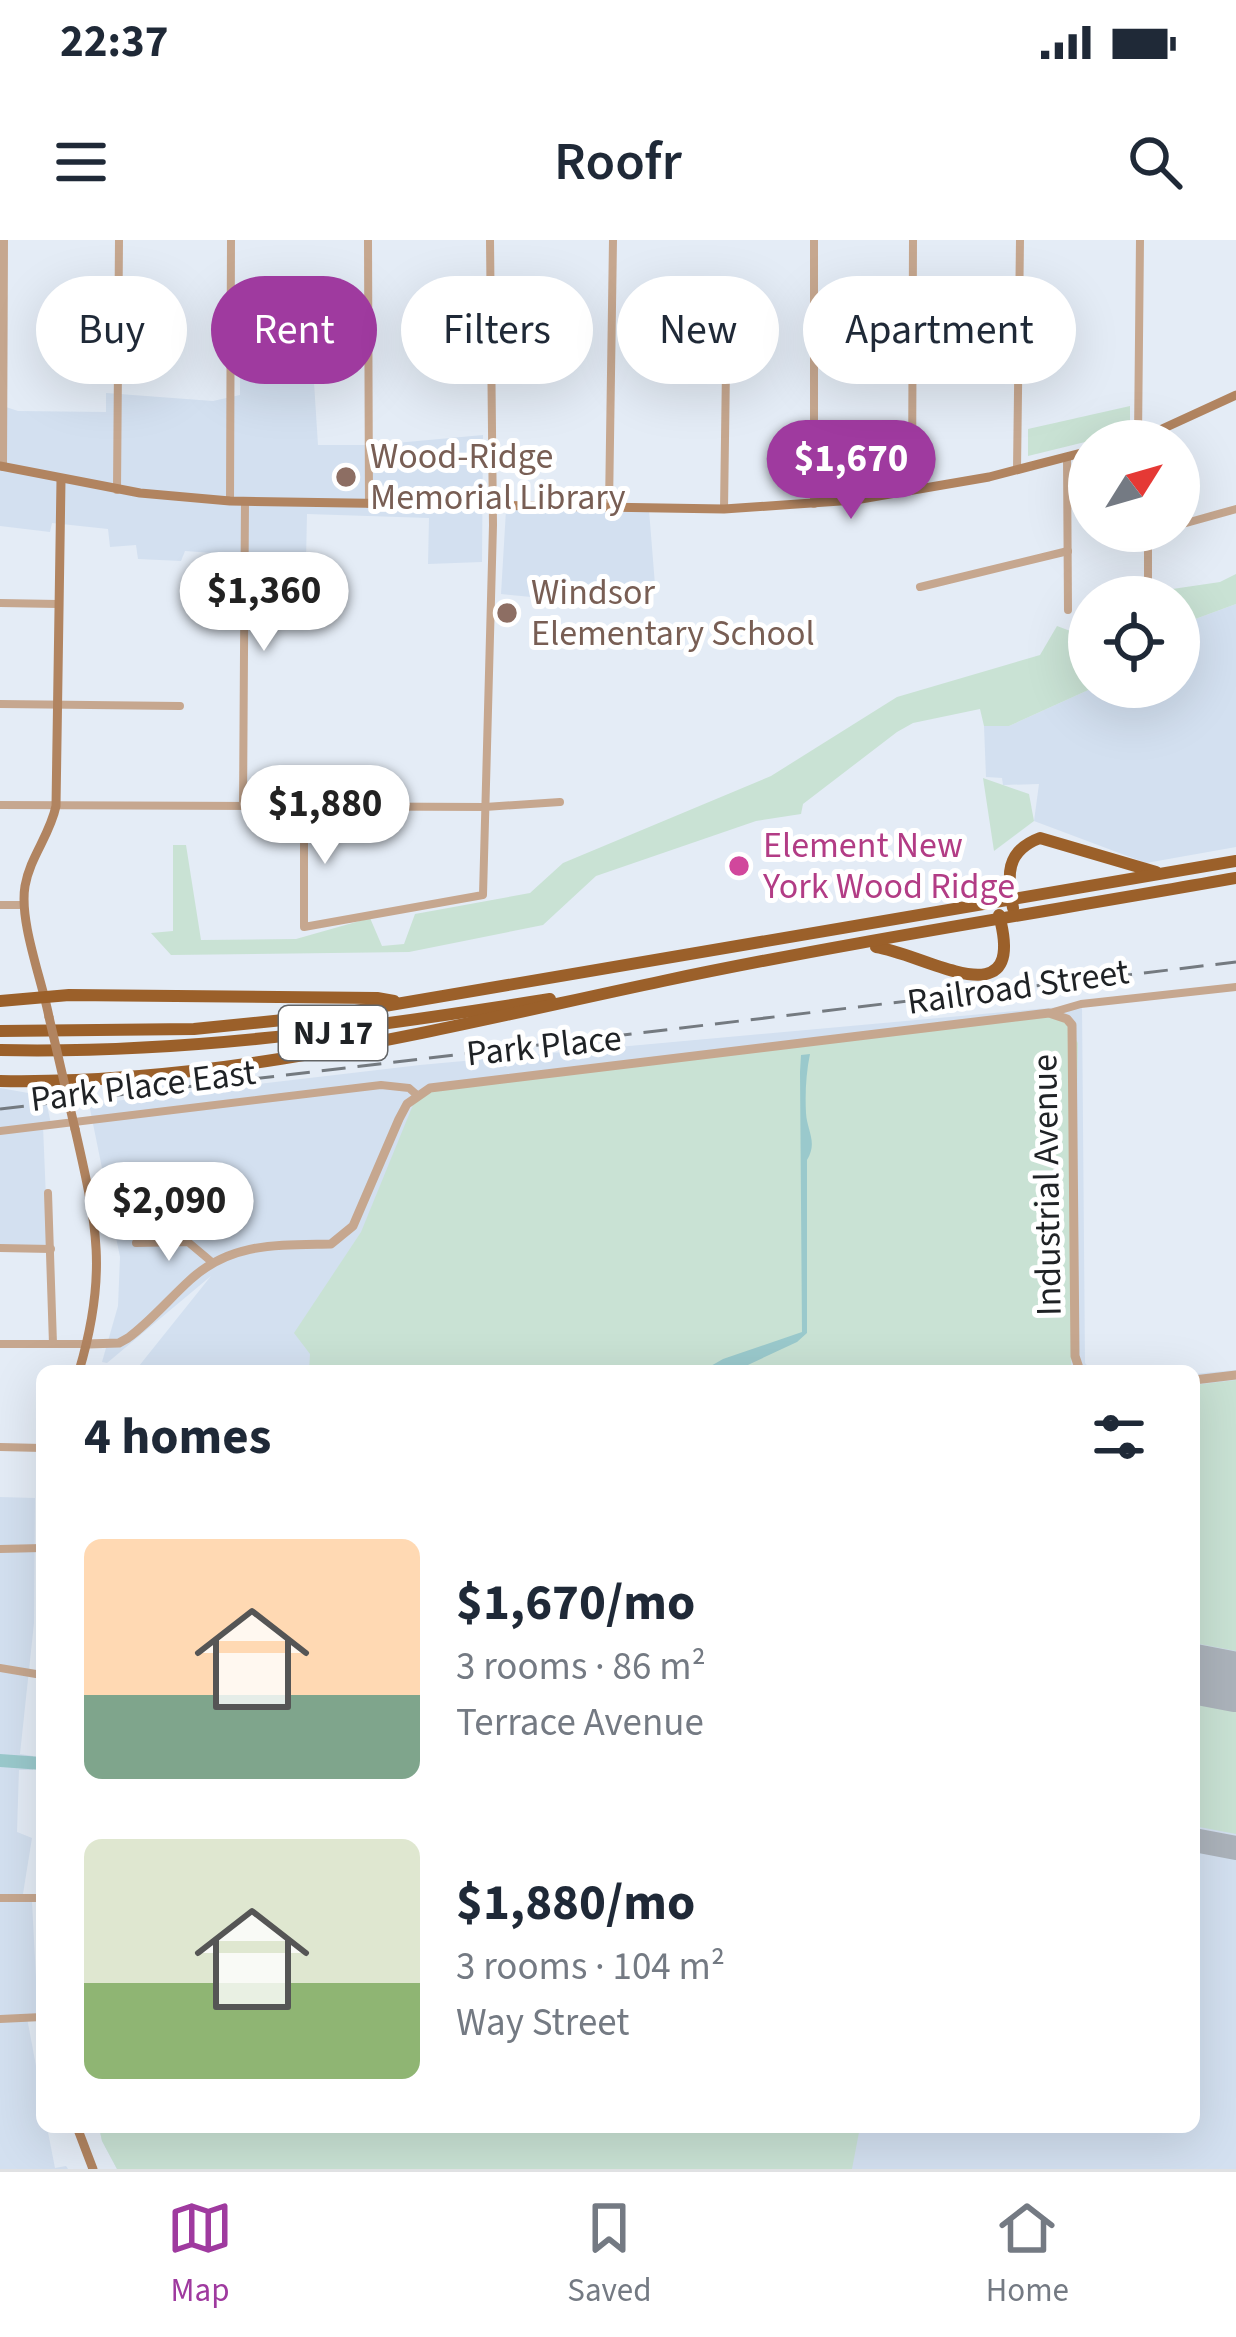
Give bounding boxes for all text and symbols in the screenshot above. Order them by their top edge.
text: 22:37 [60,10,169,74]
text: Roofr [554,124,682,201]
icon: menu [48,129,114,195]
icon: search [1122,129,1188,195]
chip: Buy [36,276,187,384]
chip: Rent [211,276,377,384]
chip: Filters [401,276,593,384]
chip: New [617,276,779,384]
chip: Apartment [803,276,1076,384]
pin: $1,670 [753,420,949,522]
north arrow [1068,420,1200,552]
map controls [1068,420,1200,708]
place label: Wood-Ridge Memorial Library [370,431,626,523]
text: $1,670 [794,431,908,487]
marker: Wood-Ridge Memorial Library [333,464,359,490]
pin: $1,360 [166,552,362,654]
text: $1,360 [207,563,321,619]
place label: Windsor Elementary School [531,567,815,659]
button: locate [1068,576,1200,708]
marker: Windsor Elementary School [494,600,520,626]
pin: $1,880 [227,765,423,867]
text: $1,880 [268,776,382,832]
place label: Element New York Wood Ridge [762,820,1015,912]
marker: Element New York Wood Ridge [726,853,752,879]
street label: Railroad Street [904,946,1132,1028]
road number: NJ 17 [279,1006,387,1060]
street label: Park Place [464,1013,624,1079]
street label: Park Place East [27,1047,259,1125]
street label: Industrial Avenue [1019,1054,1075,1316]
pin: $2,090 [71,1162,267,1264]
text: $2,090 [112,1173,226,1229]
text: 4 homes [84,1401,271,1473]
icon: filters [1086,1404,1152,1470]
text: $1,670/mo [456,1567,695,1639]
icon: home [180,1587,324,1731]
text: 3 rooms · 86 m² [456,1639,706,1695]
text: Terrace Avenue [456,1695,704,1751]
text: $1,880/mo [456,1867,695,1939]
icon: home [180,1887,324,2031]
text: 3 rooms · 104 m² [456,1939,725,1995]
text: Way Street [456,1995,629,2051]
tab: Map [167,2195,233,2314]
tab: Saved [567,2195,652,2314]
tab: Home [986,2195,1069,2314]

